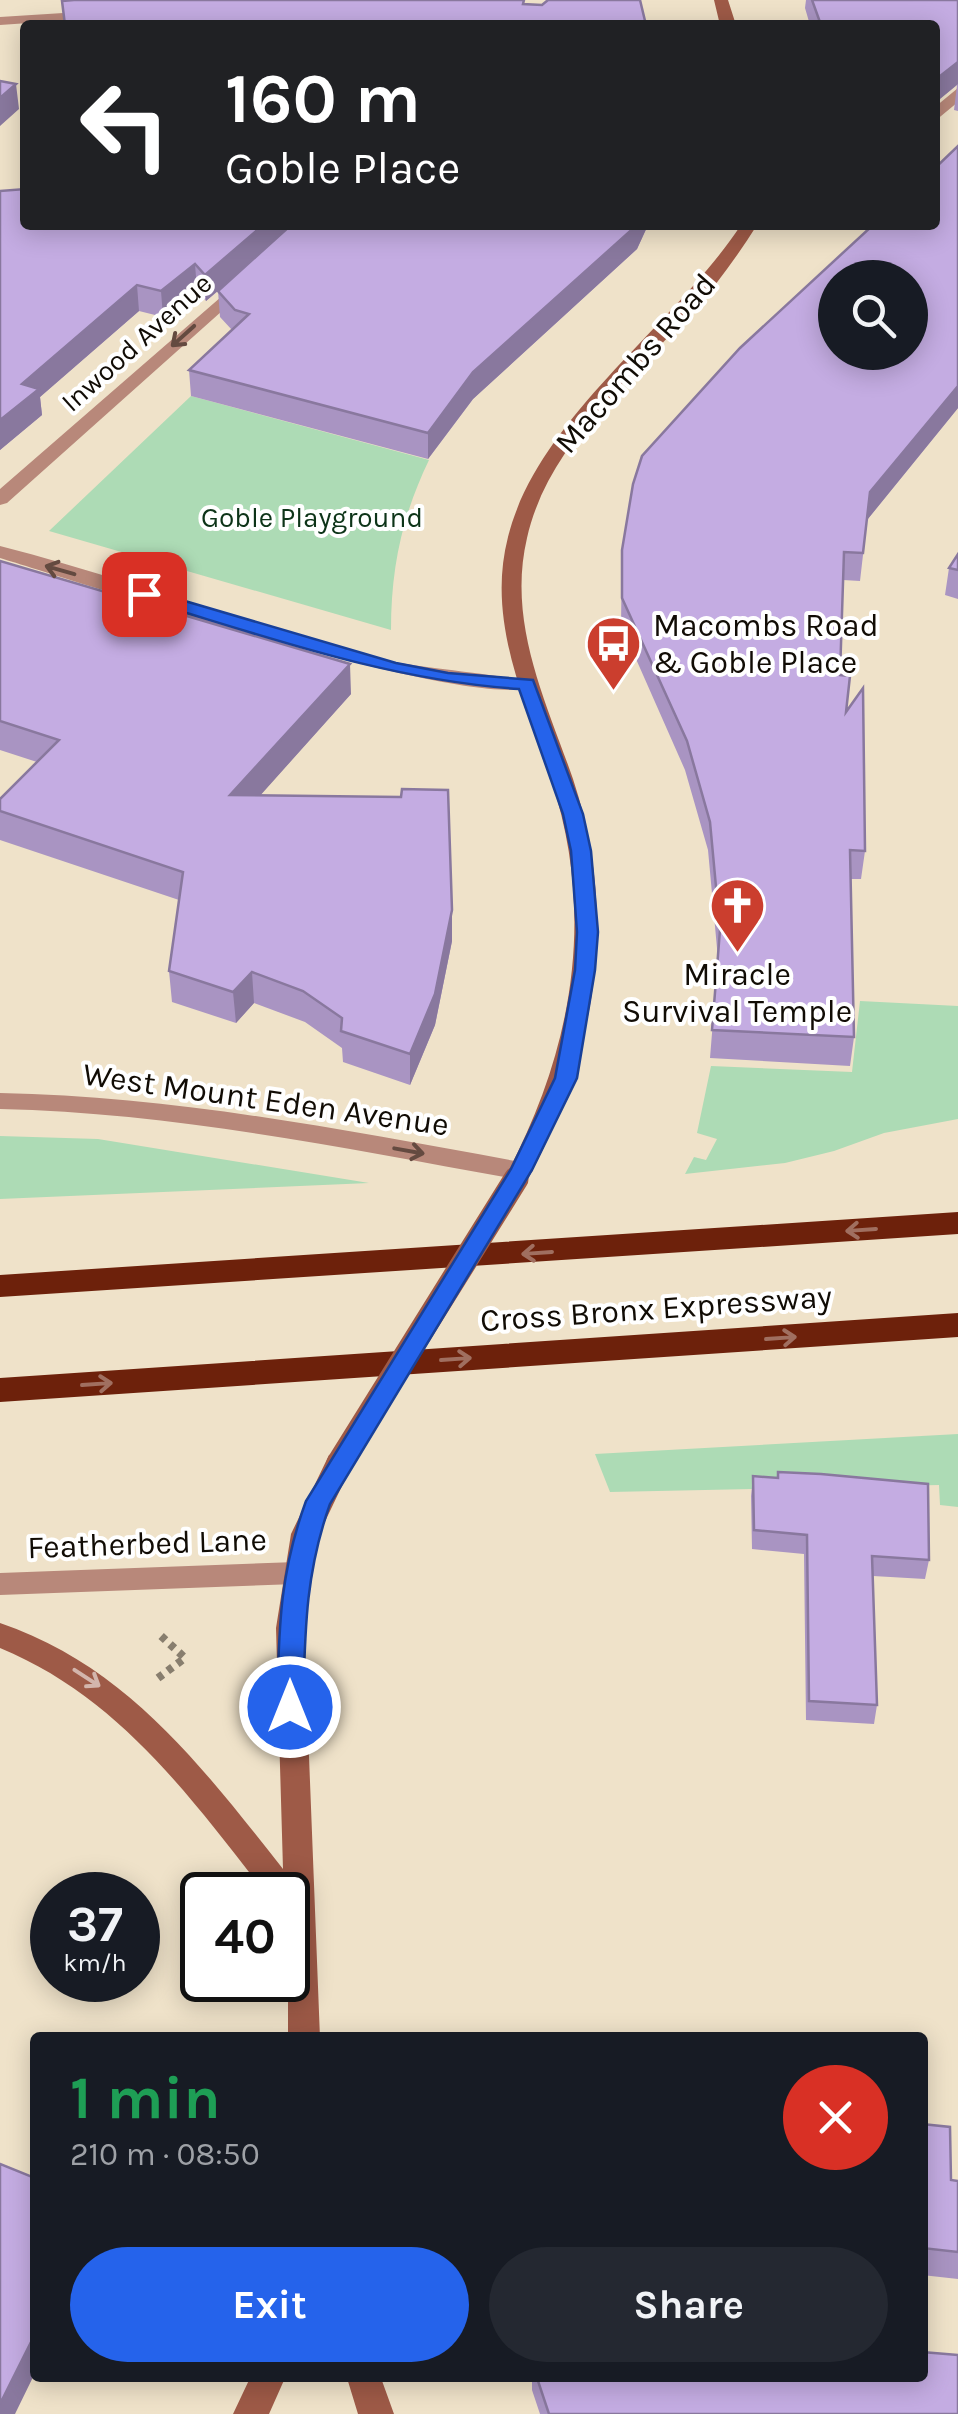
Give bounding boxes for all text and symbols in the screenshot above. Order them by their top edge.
text: 160 m [225,58,421,140]
icon: left [60,60,190,190]
text: Goble Place [225,142,460,194]
map controls [818,260,928,370]
button: search [818,260,928,370]
street label: Inwood Avenue [54,266,218,419]
street label: Macombs Road [547,266,723,461]
one-way arrow [171,325,196,348]
park label: Goble Playground [201,501,423,534]
pin [102,552,187,637]
one-way arrow [44,560,76,578]
icon: arrive [117,567,172,622]
place label: Macombs Road & Goble Place [653,607,879,681]
bus stop icon: Macombs Road & Goble Place [584,613,644,692]
church icon: Miracle Survival Temple [707,875,767,954]
place label: Miracle Survival Temple [622,956,852,1030]
street label: West Mount Eden Avenue [81,1055,451,1143]
one-way arrow [392,1142,425,1161]
one-way arrow [845,1221,877,1240]
one-way arrow [521,1244,553,1263]
street label: Cross Bronx Expressway [479,1278,833,1339]
one-way arrow [764,1328,796,1347]
one-way arrow [440,1349,472,1368]
one-way arrow [81,1374,113,1393]
street label: Featherbed Lane [27,1521,267,1566]
position arrow [238,1655,342,1759]
one-way arrow [72,1667,101,1688]
speed limit sign: 40 [180,1872,310,2002]
text: 37 [67,1895,123,1954]
text: km/h [63,1948,127,1977]
text: 1 min [70,2063,221,2133]
button: close [783,2065,888,2170]
text: 210 m · 08:50 [70,2136,260,2173]
button: Exit [70,2247,469,2362]
button: Share [489,2247,888,2362]

